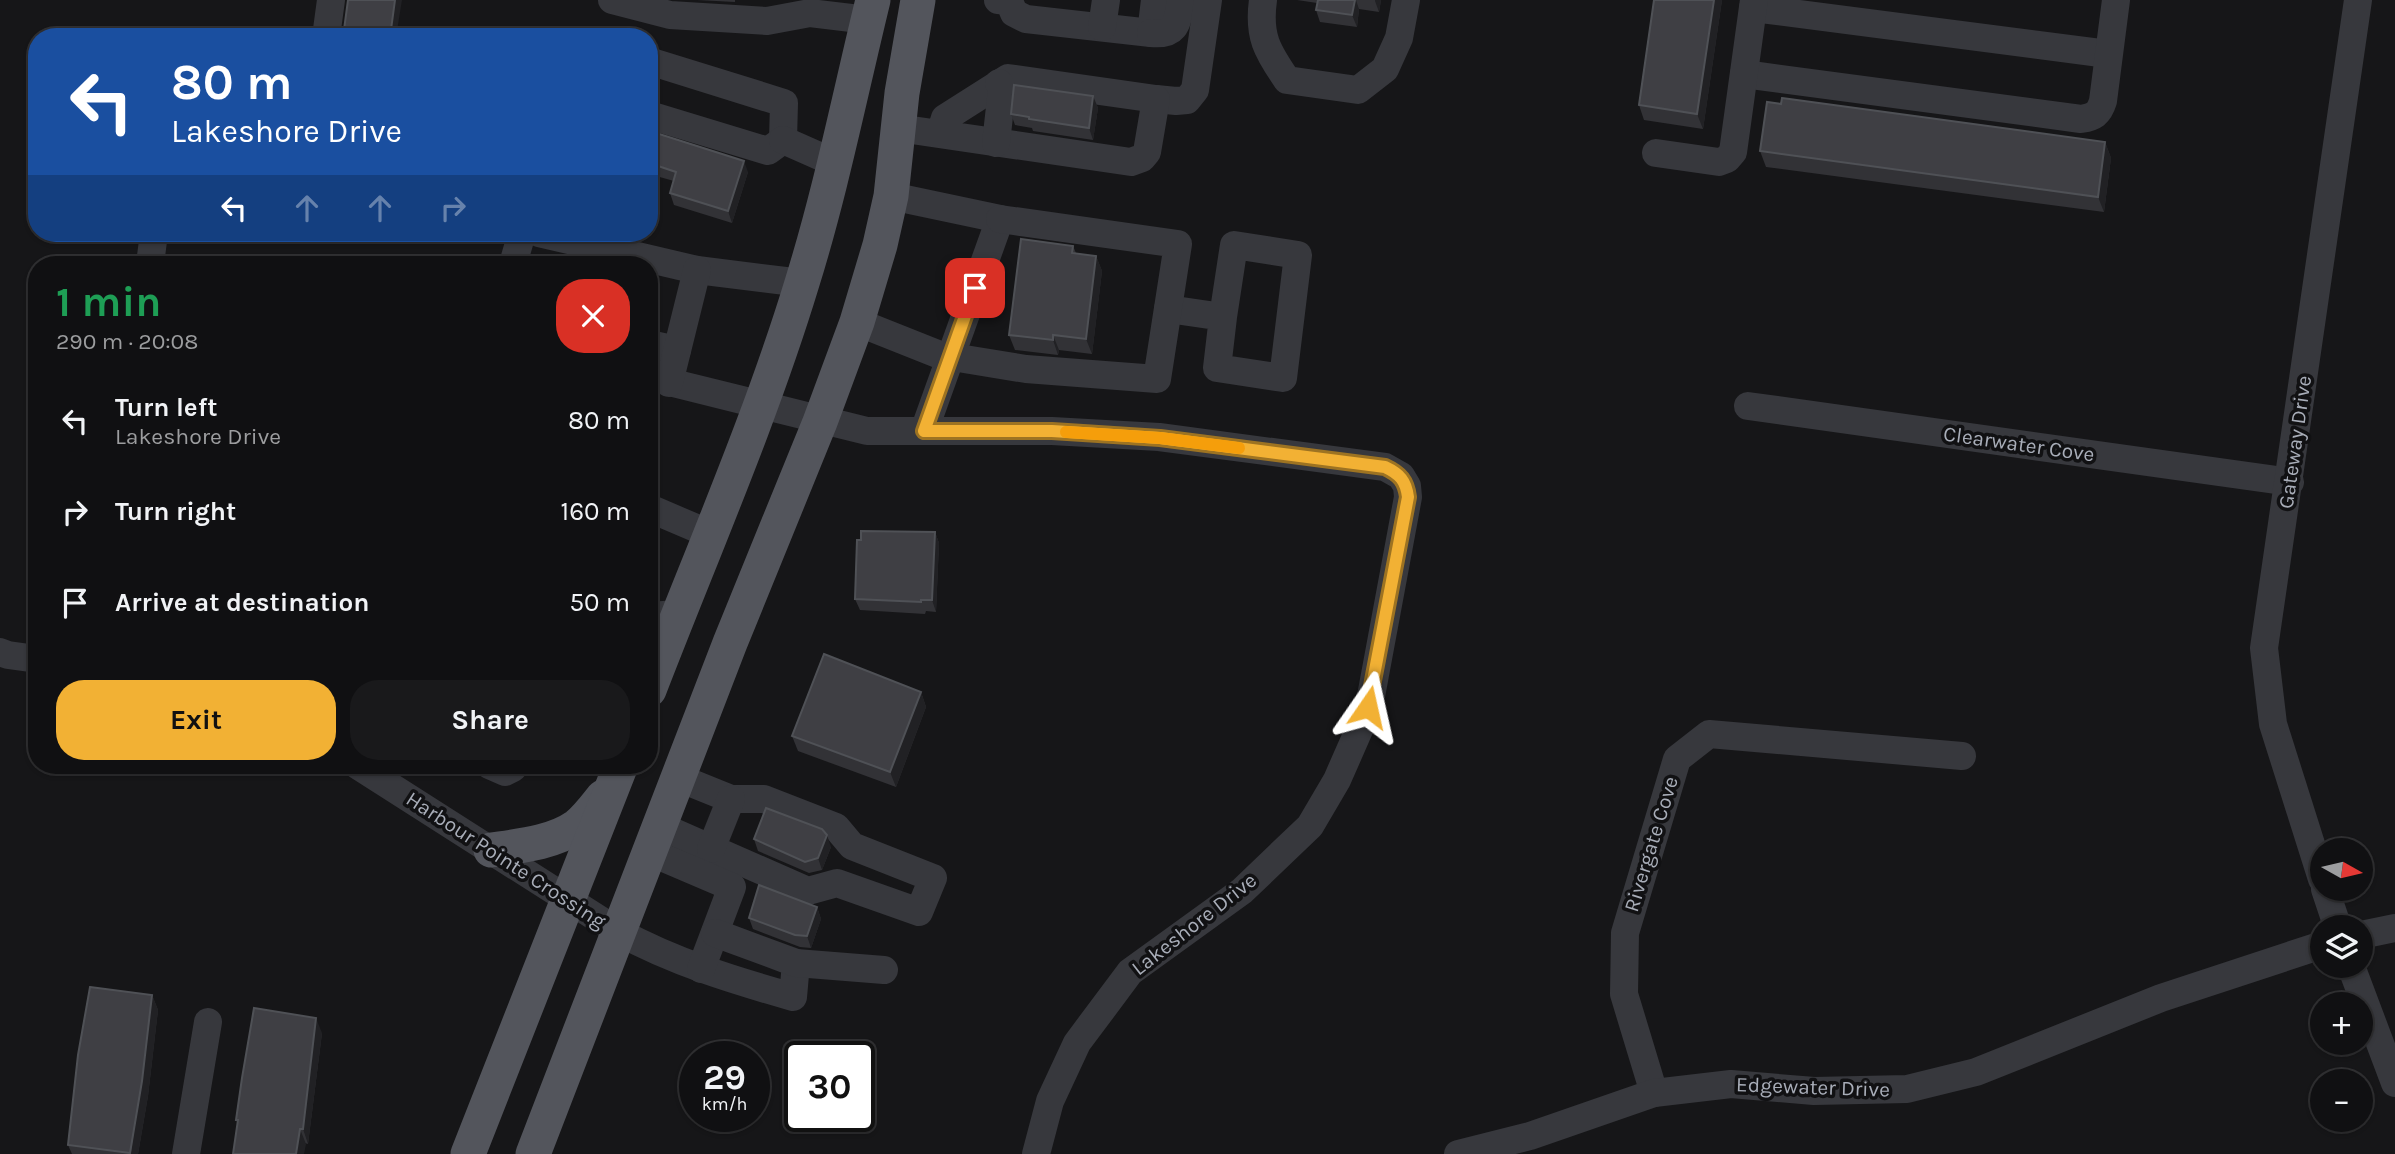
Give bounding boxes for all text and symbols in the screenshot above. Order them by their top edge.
text: 80 m [171,54,293,111]
icon: left [56,56,147,147]
text: Lakeshore Drive [171,113,402,150]
icon: left [215,189,253,227]
icon: ahead [288,189,326,227]
icon: ahead [361,189,399,227]
icon: right [434,189,472,227]
pin [945,258,1005,318]
icon: arrive [956,269,994,307]
text: 1 min [56,277,161,327]
button: close [556,279,630,353]
text: 290 m · 20:08 [56,328,198,355]
street label: Gateway Drive [2274,374,2316,510]
text: Turn left [115,392,217,423]
icon: left [56,402,94,440]
text: 80 m [568,405,630,436]
street label: Clearwater Cove [1942,422,2096,466]
text: Lakeshore Drive [115,423,281,450]
icon: right [56,493,94,531]
text: Turn right [115,496,236,527]
text: 160 m [561,496,630,527]
icon: arrive [56,584,94,622]
text: Arrive at destination [115,587,369,618]
text: 50 m [569,587,630,618]
position arrow [1331,670,1405,744]
button: Exit [56,680,336,760]
button: Share [350,680,630,760]
street label: Rivergate Cove [1619,773,1683,915]
street label: Harbour Pointe Crossing [402,787,610,934]
north arrow [2310,838,2373,901]
map controls [2310,838,2373,1132]
street label: Lakeshore Drive [1127,868,1261,980]
button: layers [2310,915,2373,978]
button: + [2310,992,2373,1055]
speed limit sign: 30 [784,1041,875,1132]
text: 29 [703,1057,746,1098]
button: − [2310,1069,2373,1132]
street label: Edgewater Drive [1736,1072,1890,1102]
text: km/h [702,1093,747,1115]

